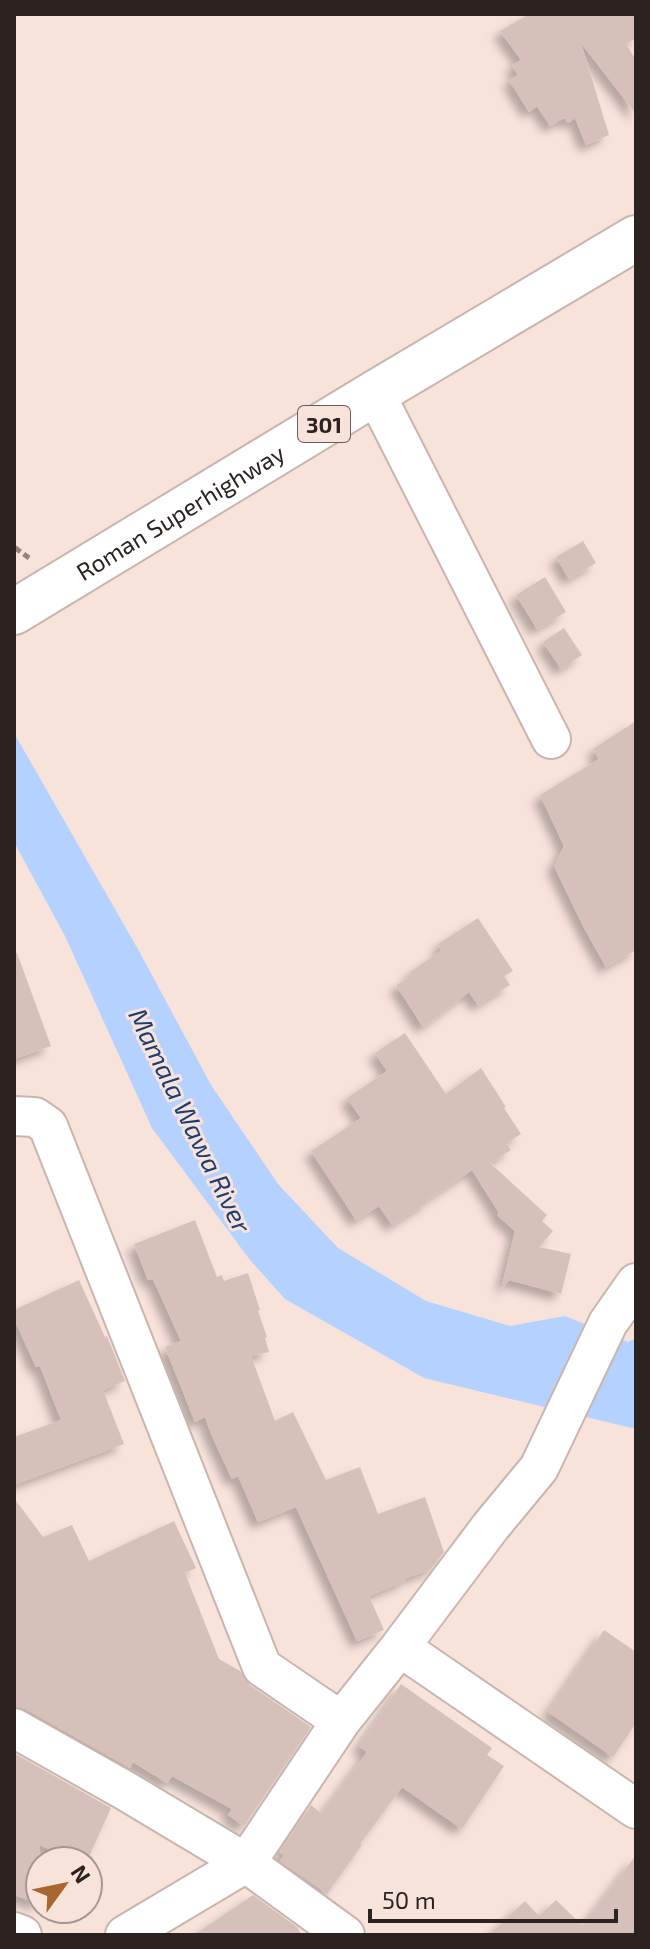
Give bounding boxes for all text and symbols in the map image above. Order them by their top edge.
road number: 301 [298,406,350,442]
street label: Roman Superhighway [70,437,290,586]
water label: Mamala Wawa River [123,1003,259,1238]
north arrow [24,1845,104,1925]
text: N [66,1860,97,1887]
scale bar [370,1873,616,1923]
text: 50 m [382,1885,436,1914]

